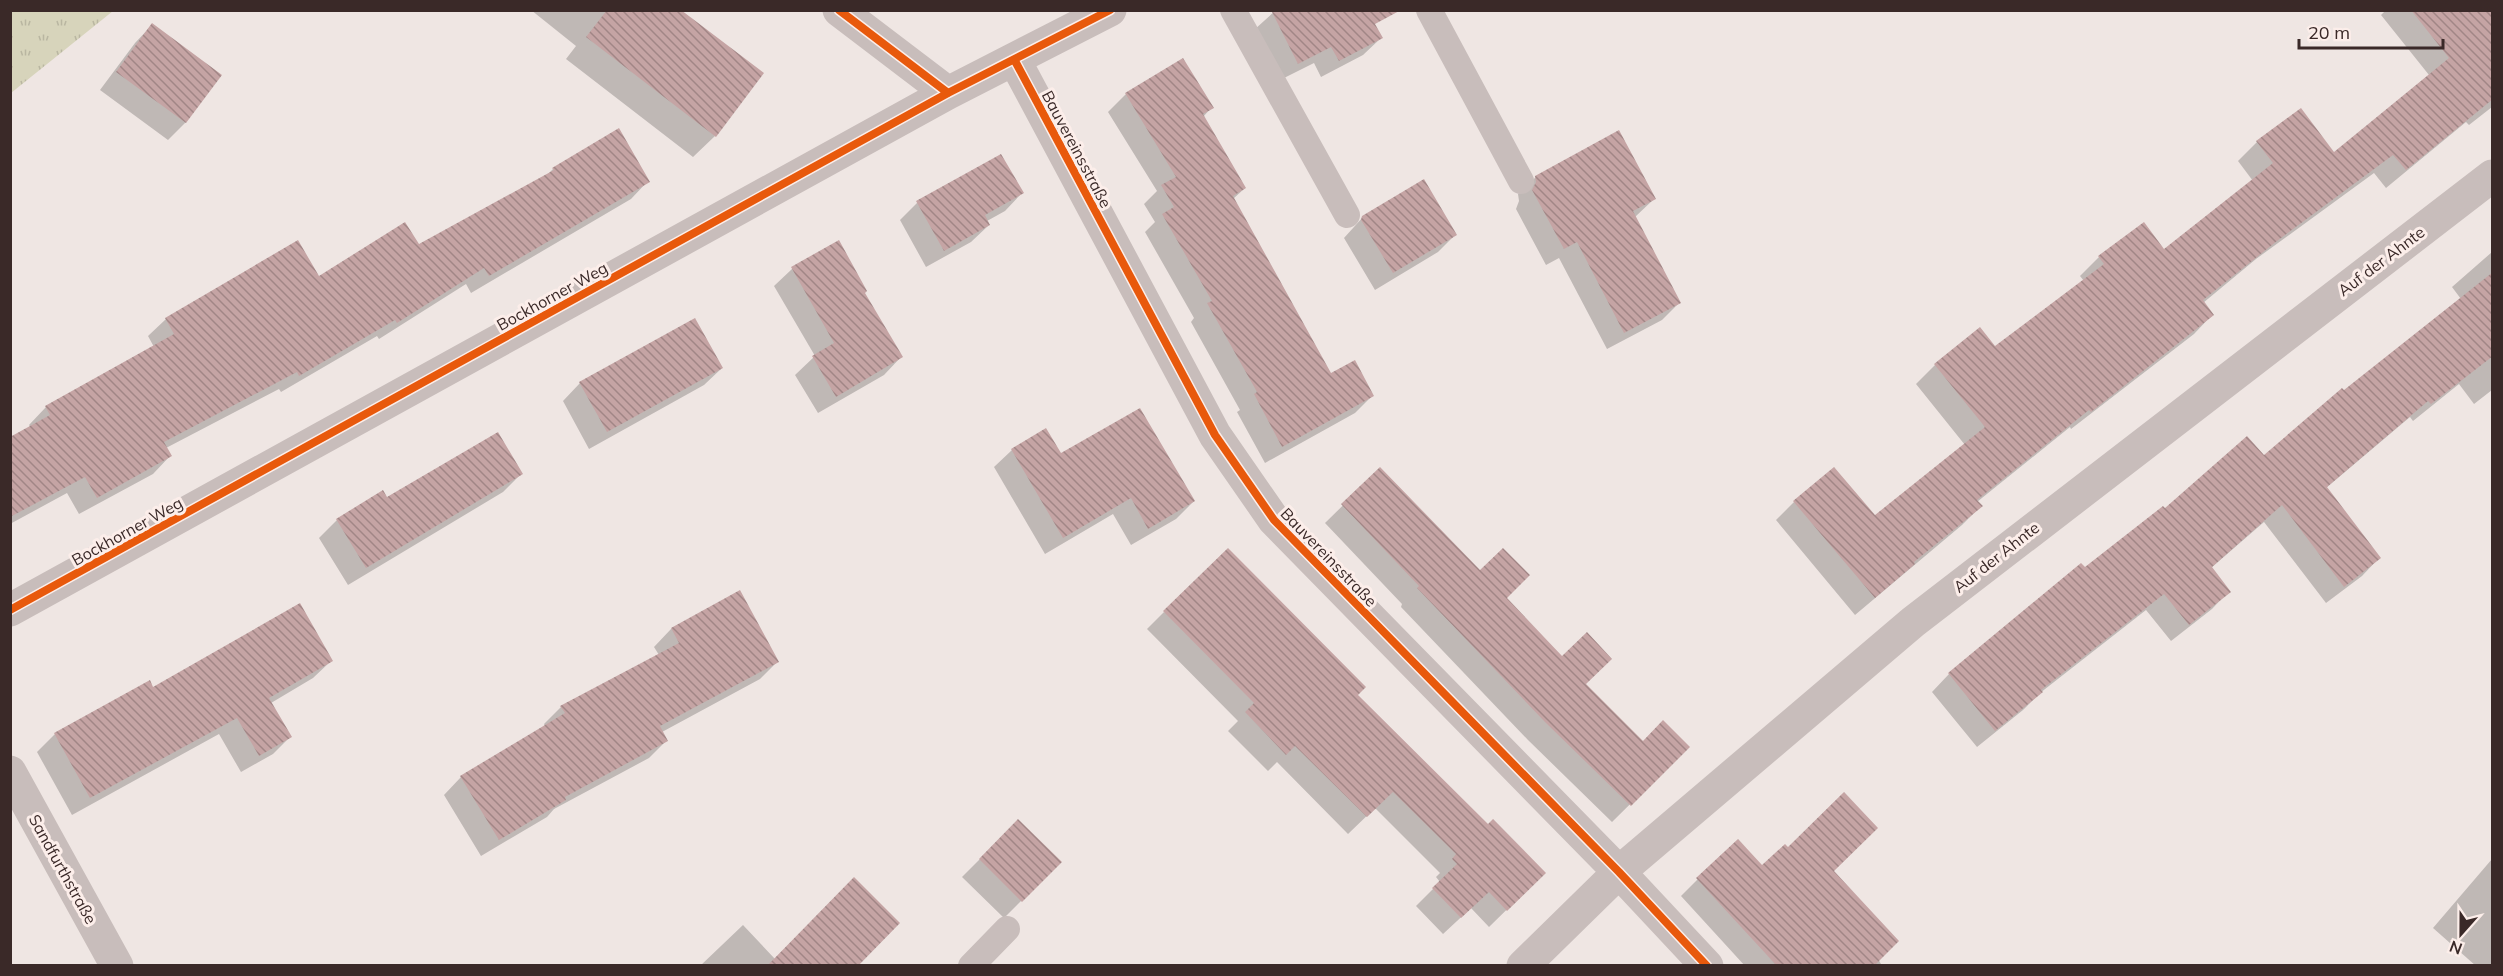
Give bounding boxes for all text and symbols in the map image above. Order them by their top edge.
scale bar [2299,12,2443,50]
text: 20 m [2308,21,2350,44]
street label: Bauvereinsstraße [1038,87,1116,211]
street label: Auf der Ahnte [2334,222,2428,300]
street label: Bockhorner Weg [493,257,611,335]
street label: Bockhorner Weg [68,492,186,570]
street label: Bauvereinsstraße [1277,503,1381,611]
street label: Auf der Ahnte [1949,517,2043,597]
street label: Sandfurthstraße [25,811,101,927]
north arrow [2431,904,2491,964]
text: N [2446,937,2465,960]

